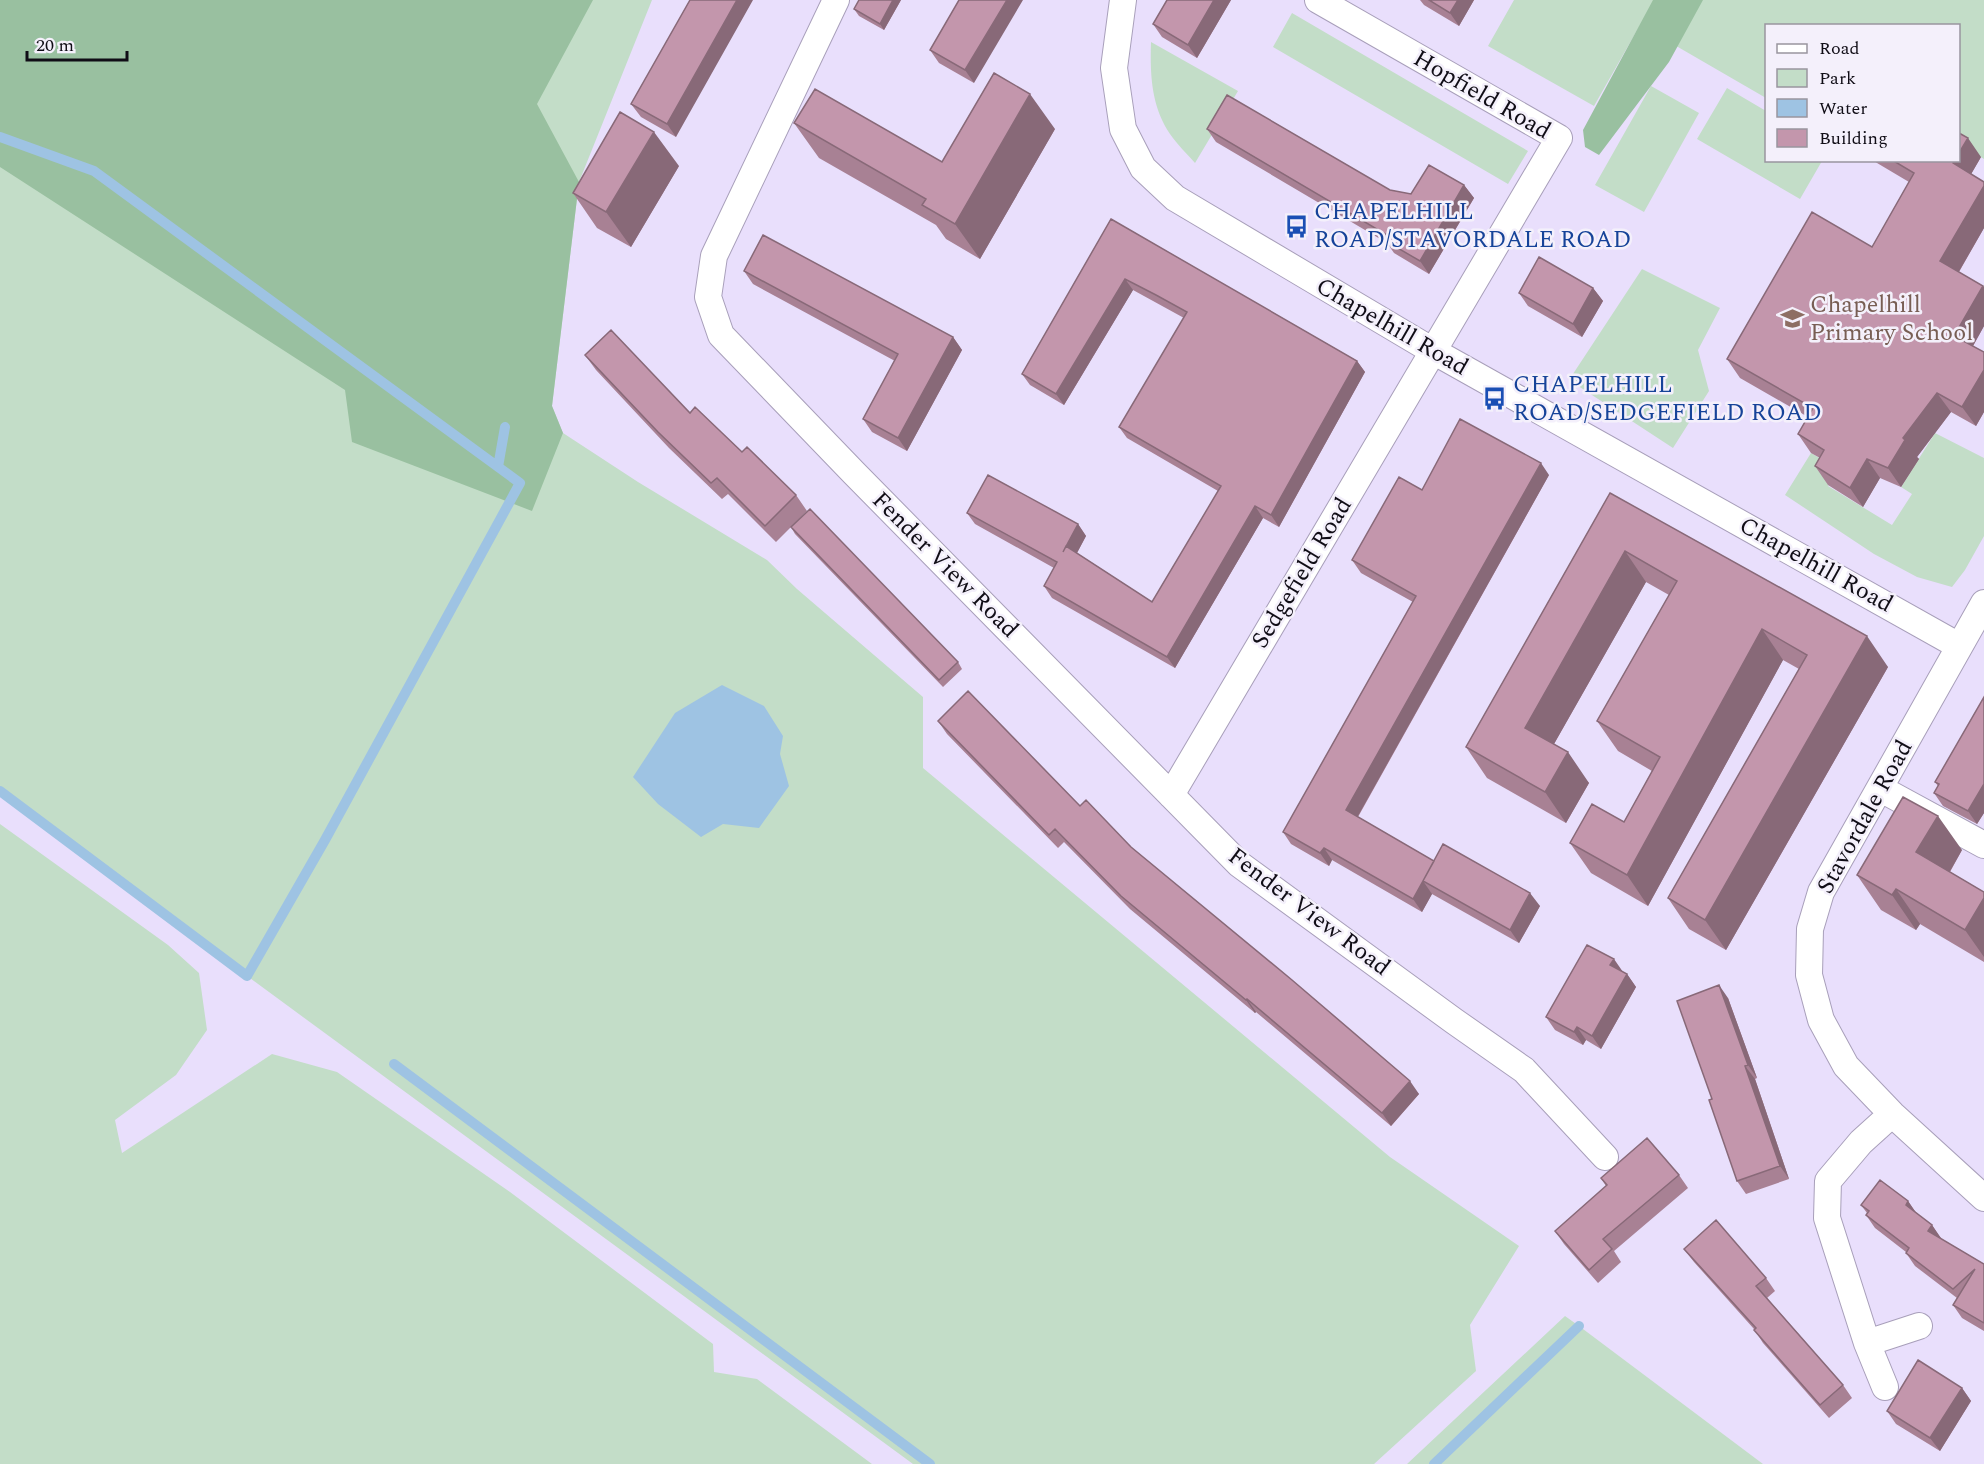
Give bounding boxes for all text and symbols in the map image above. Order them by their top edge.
scale bar [27,24,128,62]
legend [1765,24,1960,162]
text: 20 m [36,32,74,59]
text: Road [1819,35,1860,62]
street label: Hopfield Road [1406,41,1558,149]
text: Park [1819,65,1856,92]
text: Water [1819,95,1867,122]
text: Building [1819,125,1888,152]
place label: CHAPELHILL ROAD/STAVORDALE ROAD [1314,194,1631,258]
bus stop icon: CHAPELHILL ROAD/STAVORDALE ROAD [1283,213,1309,239]
street label: Chapelhill Road [1309,269,1475,385]
place label: Chapelhill Primary School [1810,287,1973,351]
school or university icon: Chapelhill Primary School [1779,306,1805,332]
place label: CHAPELHILL ROAD/SEDGEFIELD ROAD [1513,367,1822,431]
bus stop icon: CHAPELHILL ROAD/SEDGEFIELD ROAD [1482,386,1508,412]
street label: Fender View Road [863,483,1027,647]
street label: Sedgefield Road [1243,491,1361,655]
street label: Chapelhill Road [1733,508,1899,622]
street label: Stavordale Road [1808,733,1922,901]
street label: Fender View Road [1220,839,1398,985]

